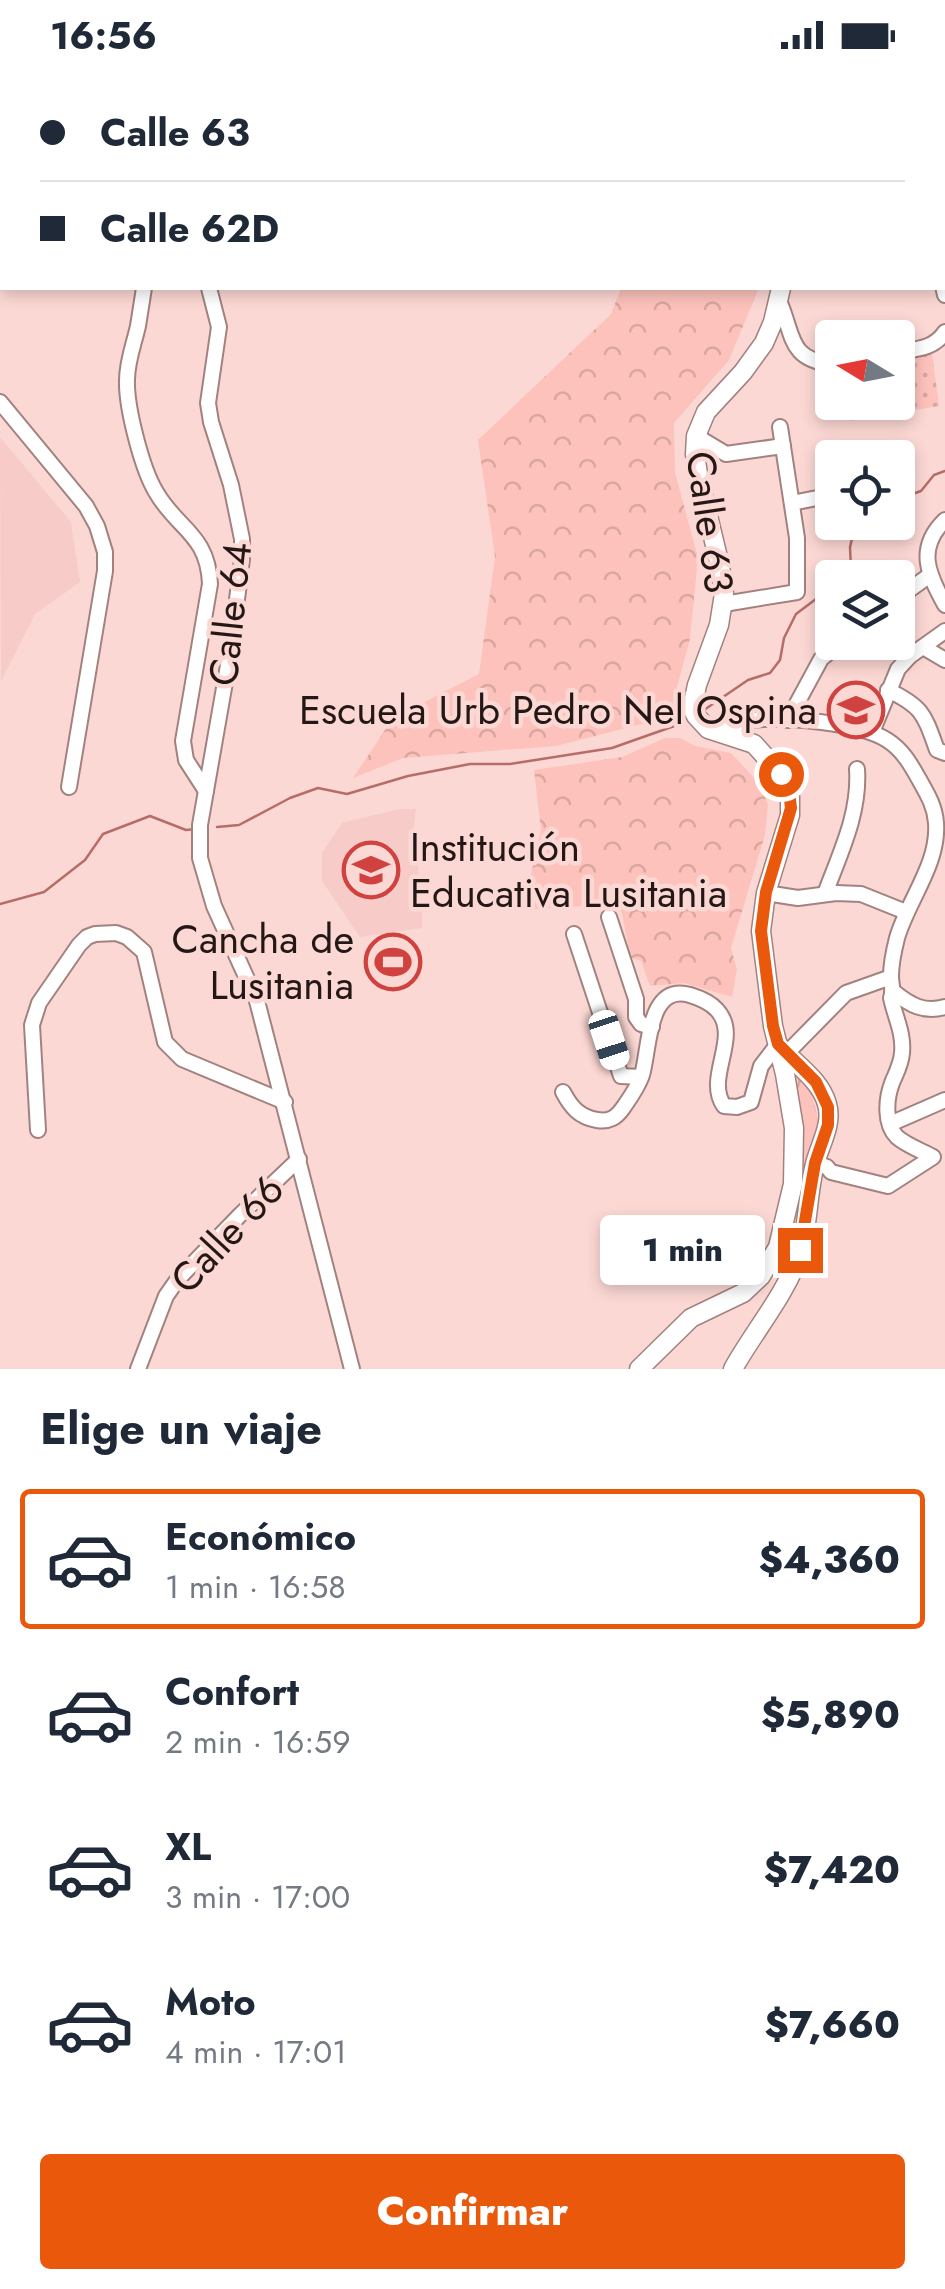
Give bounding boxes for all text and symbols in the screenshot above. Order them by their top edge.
text: 16:56 [50,8,157,63]
text: Calle 63 [100,105,250,160]
text: Calle 62D [100,201,279,256]
north arrow [815,320,915,420]
map controls [815,320,915,660]
button: locate [815,440,915,540]
street label: Calle 63 [671,447,749,597]
street label: Calle 64 [194,539,266,689]
button: layers [815,560,915,660]
school or university icon: Escuela Urb Pedro Nel Ospina [826,680,886,740]
place label: Escuela Urb Pedro Nel Ospina [299,681,817,739]
route start [759,752,804,797]
place label: Institución Educativa Lusitania [410,818,727,922]
school or university icon: Institución Educativa Lusitania [341,840,401,900]
place label: Cancha de Lusitania [172,910,354,1014]
sports icon: Cancha de Lusitania [363,932,423,992]
car [585,1007,633,1073]
street label: Calle 66 [157,1162,297,1306]
callout: 1 min [600,1215,765,1285]
text: 1 min [642,1227,723,1273]
route end [778,1228,823,1273]
text: Elige un viaje [40,1396,322,1461]
text: Económico [165,1509,356,1564]
icon: car [45,1514,135,1604]
text: $4,360 [759,1532,900,1587]
text: 1 min · 16:58 [165,1564,346,1610]
text: Confort [165,1664,299,1719]
icon: car [45,1669,135,1759]
text: $5,890 [761,1687,900,1742]
text: 2 min · 16:59 [165,1719,351,1765]
text: XL [165,1819,211,1874]
icon: car [45,1824,135,1914]
text: $7,420 [764,1842,900,1897]
text: 3 min · 17:00 [165,1874,350,1920]
text: Moto [165,1974,256,2029]
icon: car [45,1979,135,2069]
text: $7,660 [765,1997,900,2052]
text: 4 min · 17:01 [165,2029,347,2075]
button: Confirmar [40,2154,905,2269]

